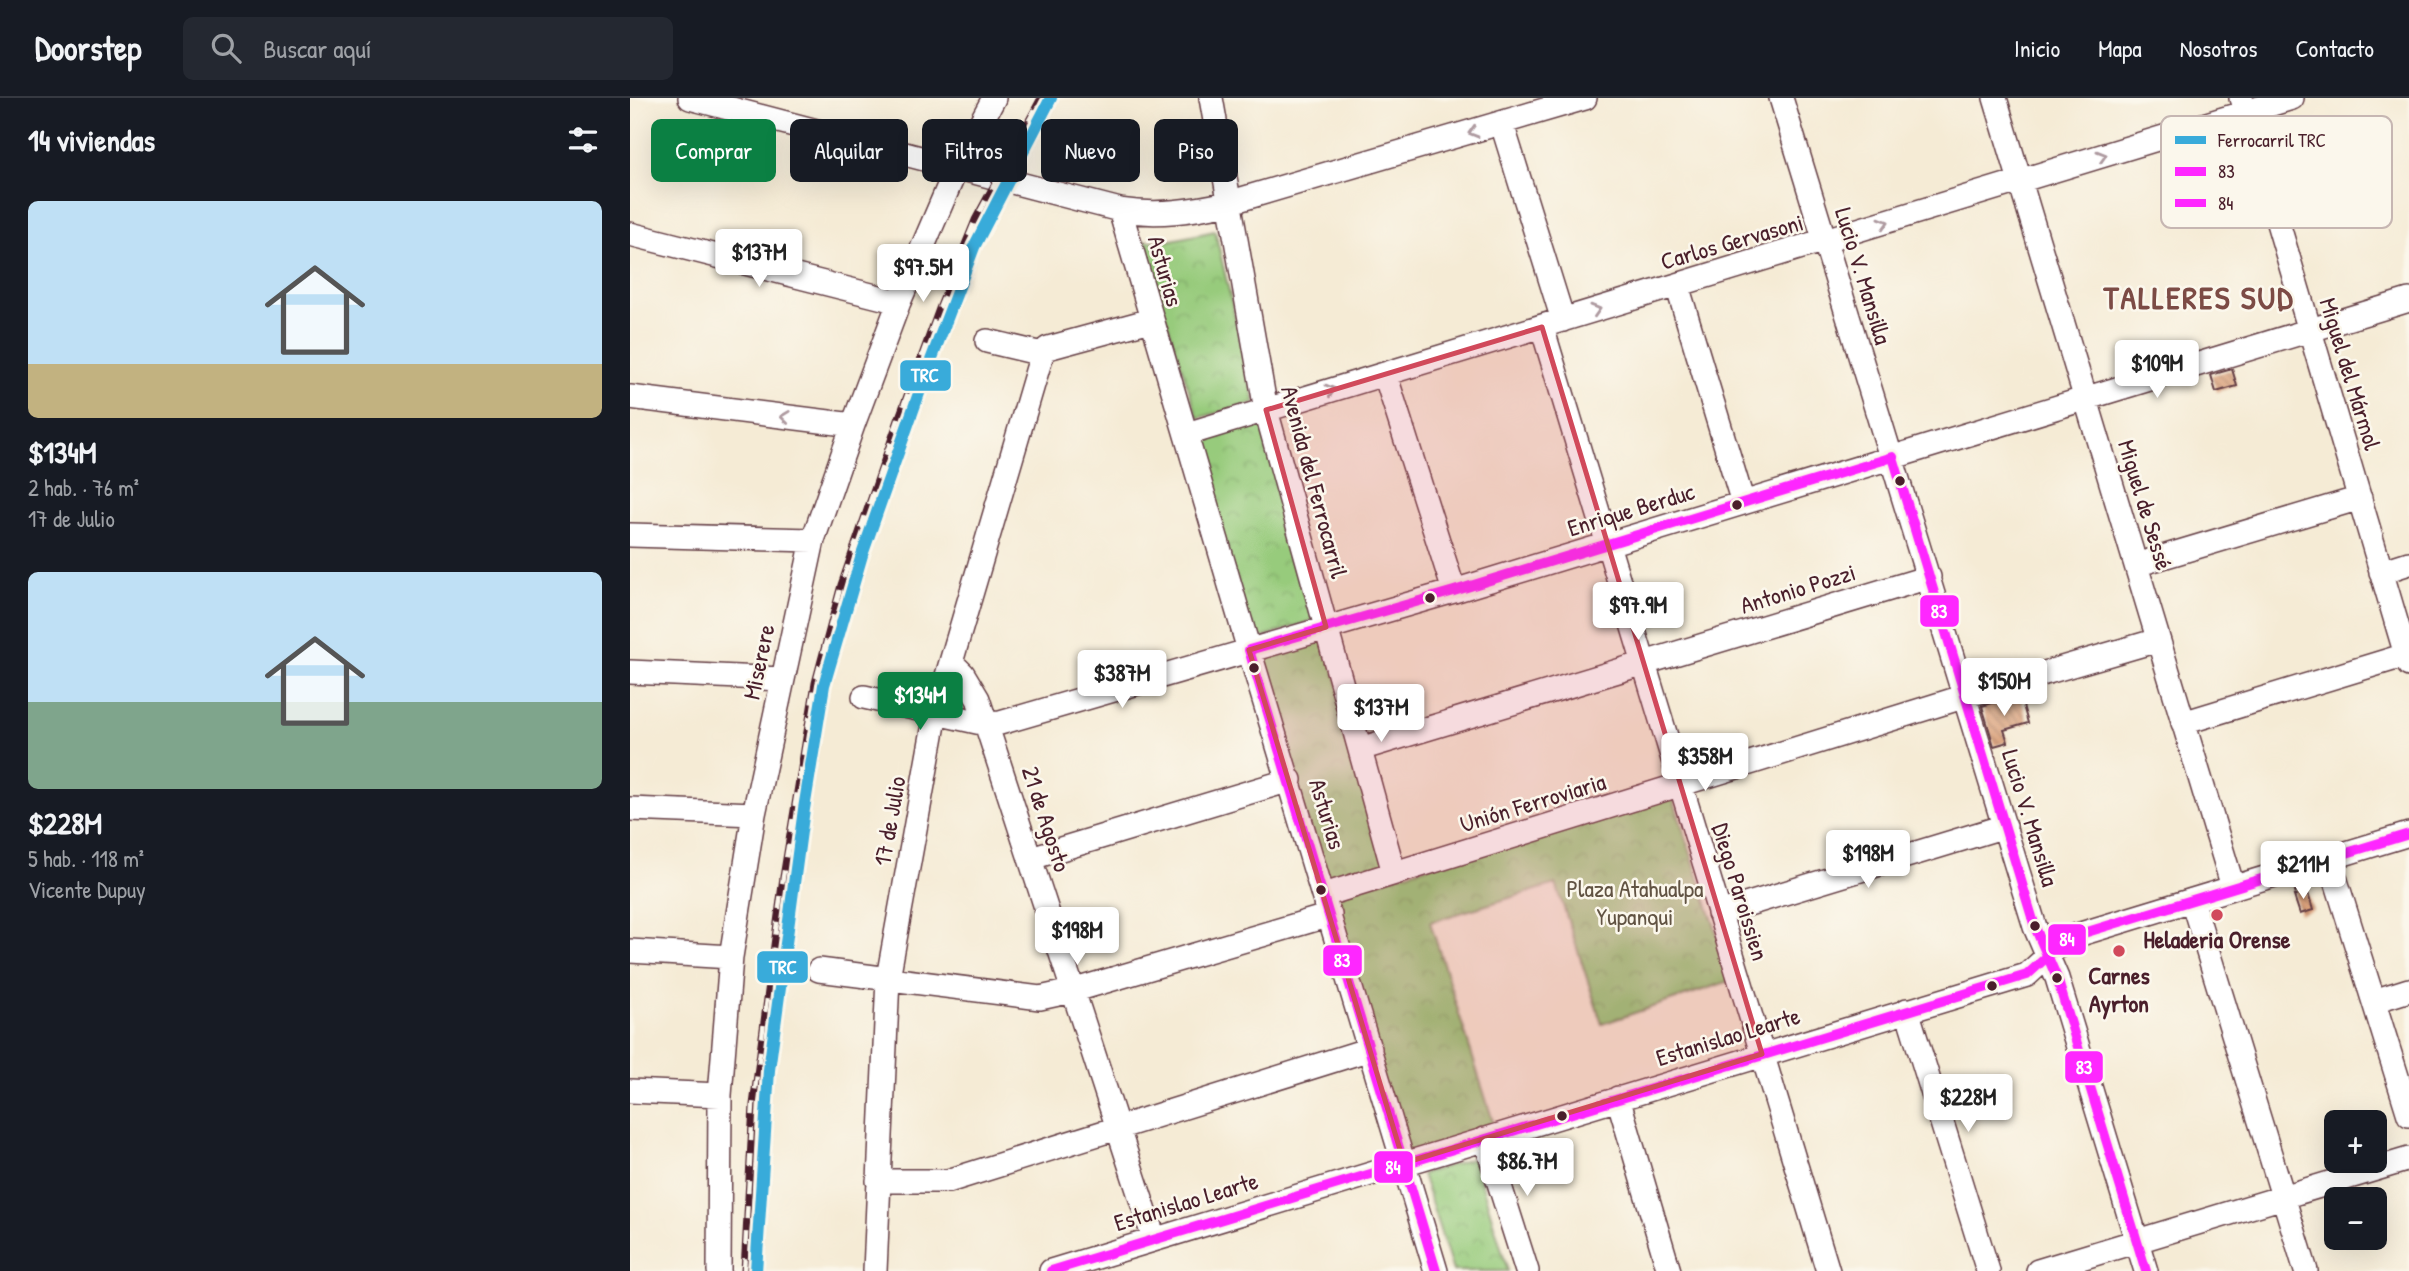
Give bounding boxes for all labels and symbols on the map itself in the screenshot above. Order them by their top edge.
legend [2161,116,2392,228]
one-way arrow [1467,124,1479,139]
text: Ferrocarril TRC [2217,127,2326,153]
one-way arrow [2095,150,2107,164]
text: 83 [2218,158,2235,184]
text: 84 [2218,190,2233,216]
street label: Lucio V. Mansilla [1828,203,1900,348]
street label: Carlos Gervasoni [1657,205,1807,277]
one-way arrow [1878,217,1890,232]
pin: $137M [710,230,808,289]
street label: Asturias [1141,232,1191,310]
pin: $97.5M [866,244,980,304]
district label: TALLERES SUD [2103,276,2294,319]
street label: Miguel del Mármol [2313,294,2389,454]
one-way arrow [1589,304,1602,318]
pin: $109M [2108,341,2206,400]
line badge: TRC [899,359,952,392]
text: TRC [910,362,939,388]
street label: Avenida del Ferrocarril [1274,382,1356,582]
one-way arrow [1325,384,1337,399]
one-way arrow [779,409,791,424]
street label: Miguel de Sessé [2111,436,2181,574]
street label: Enrique Berduc [1563,474,1699,544]
unlabelled marker [1893,474,1907,488]
unlabelled marker [1730,498,1744,512]
street label: Antonio Pozzi [1736,555,1859,621]
pin: $97.9M [1581,582,1695,642]
unlabelled marker [1423,591,1437,605]
line badge: 83 [1919,594,1960,628]
text: 83 [1931,598,1948,624]
street label: Miserere [734,621,782,702]
pin: $387M [1073,650,1171,710]
pin: $150M [1955,658,2053,718]
unlabelled marker [1247,661,1261,675]
pin: $134M [871,672,969,732]
pin: $137M [1332,684,1430,744]
pin: $358M [1656,734,1754,793]
street label: Lucio V. Mansilla [1995,745,2067,890]
street label: 21 de Agosto [1015,762,1079,876]
street label: Unión Ferroviaria [1456,765,1609,839]
street label: 17 de Julio [865,773,913,868]
street label: Asturias [1302,775,1354,853]
street label: Diego Paroissien [1705,819,1777,964]
pin: $198M [1819,830,1917,890]
pin: $211M [2254,842,2352,901]
park label: Plaza Atahualpa Yupanqui [1566,872,1704,932]
unlabelled marker [1314,883,1328,897]
marker: Heladeria Orense [2209,907,2225,923]
pin: $198M [1028,908,1126,967]
unlabelled marker [2028,919,2042,933]
line badge: 84 [2047,923,2087,956]
place label: Heladeria Orense [2144,923,2291,955]
text: 84 [2059,926,2075,952]
marker: Carnes Ayrton [2111,943,2127,959]
line badge: 83 [1322,944,1363,977]
text: 83 [1334,947,1351,973]
line badge: TRC [756,950,809,984]
text: TRC [768,954,797,980]
place label: Carnes Ayrton [2088,959,2150,1020]
unlabelled marker [2050,971,2064,985]
unlabelled marker [1985,979,1999,993]
street label: Estanislao Learte [1652,999,1804,1073]
line badge: 83 [2064,1050,2104,1084]
text: 83 [2076,1054,2093,1080]
pin: $228M [1919,1074,2017,1134]
unlabelled marker [1555,1109,1569,1123]
pin: $86.7M [1470,1138,1584,1198]
line badge: 84 [1373,1150,1414,1184]
text: 84 [1385,1154,1401,1180]
street label: Estanislao Learte [1110,1164,1262,1238]

